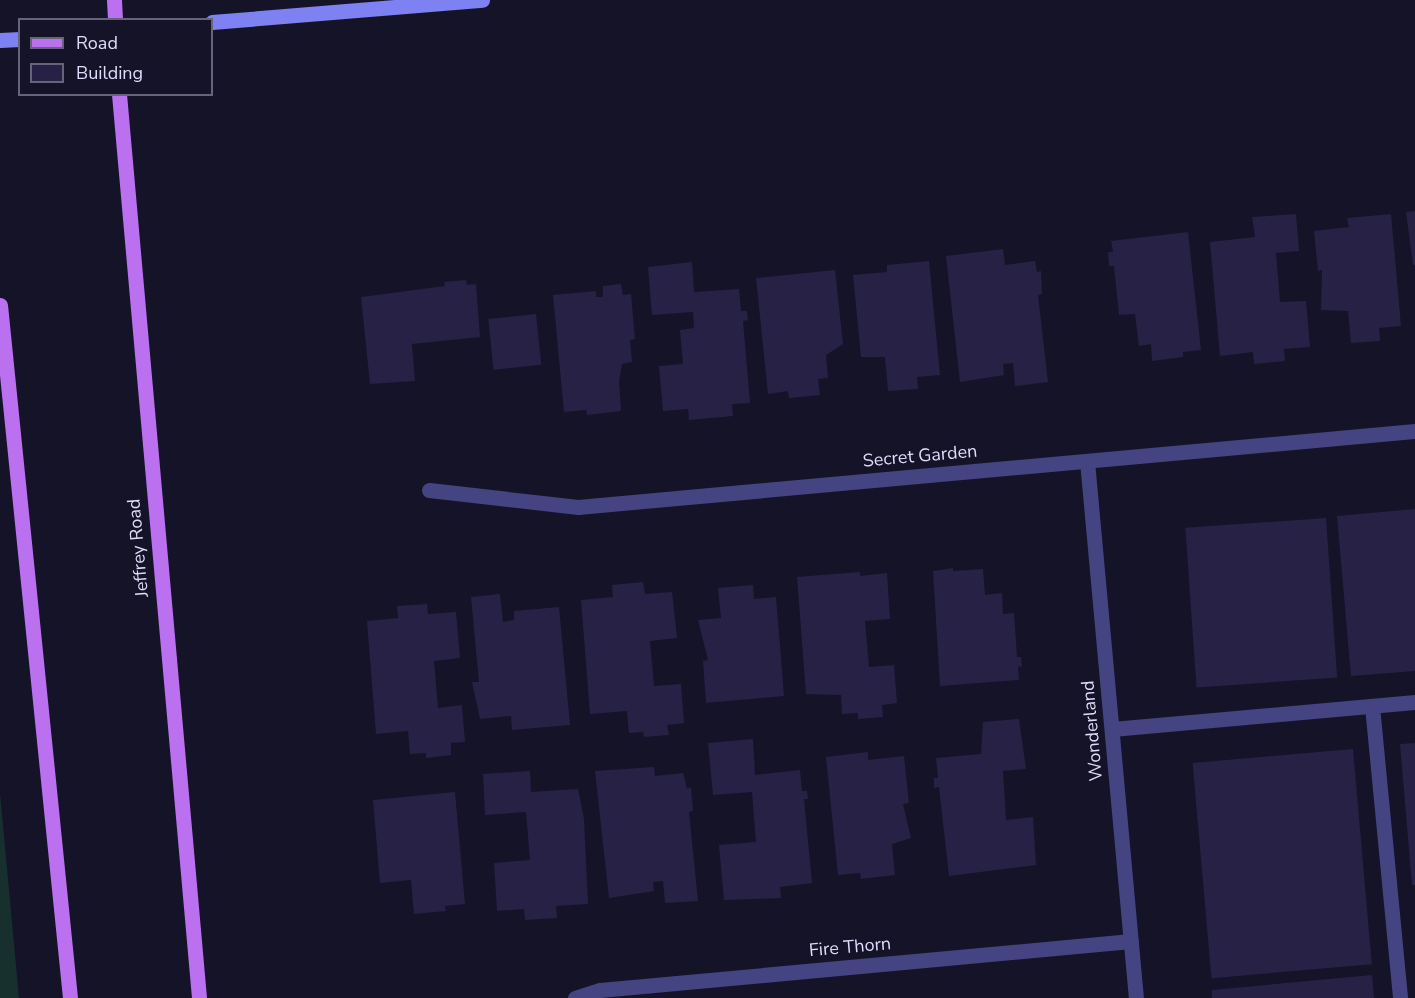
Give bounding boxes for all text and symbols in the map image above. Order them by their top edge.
legend [18,18,213,96]
text: Road [76,31,118,55]
text: Building [76,61,143,85]
street label: Secret Garden [862,440,978,472]
street label: Jeffrey Road [123,498,153,598]
street label: Wonderland [1077,680,1107,782]
street label: Fire Thorn [808,933,892,961]

